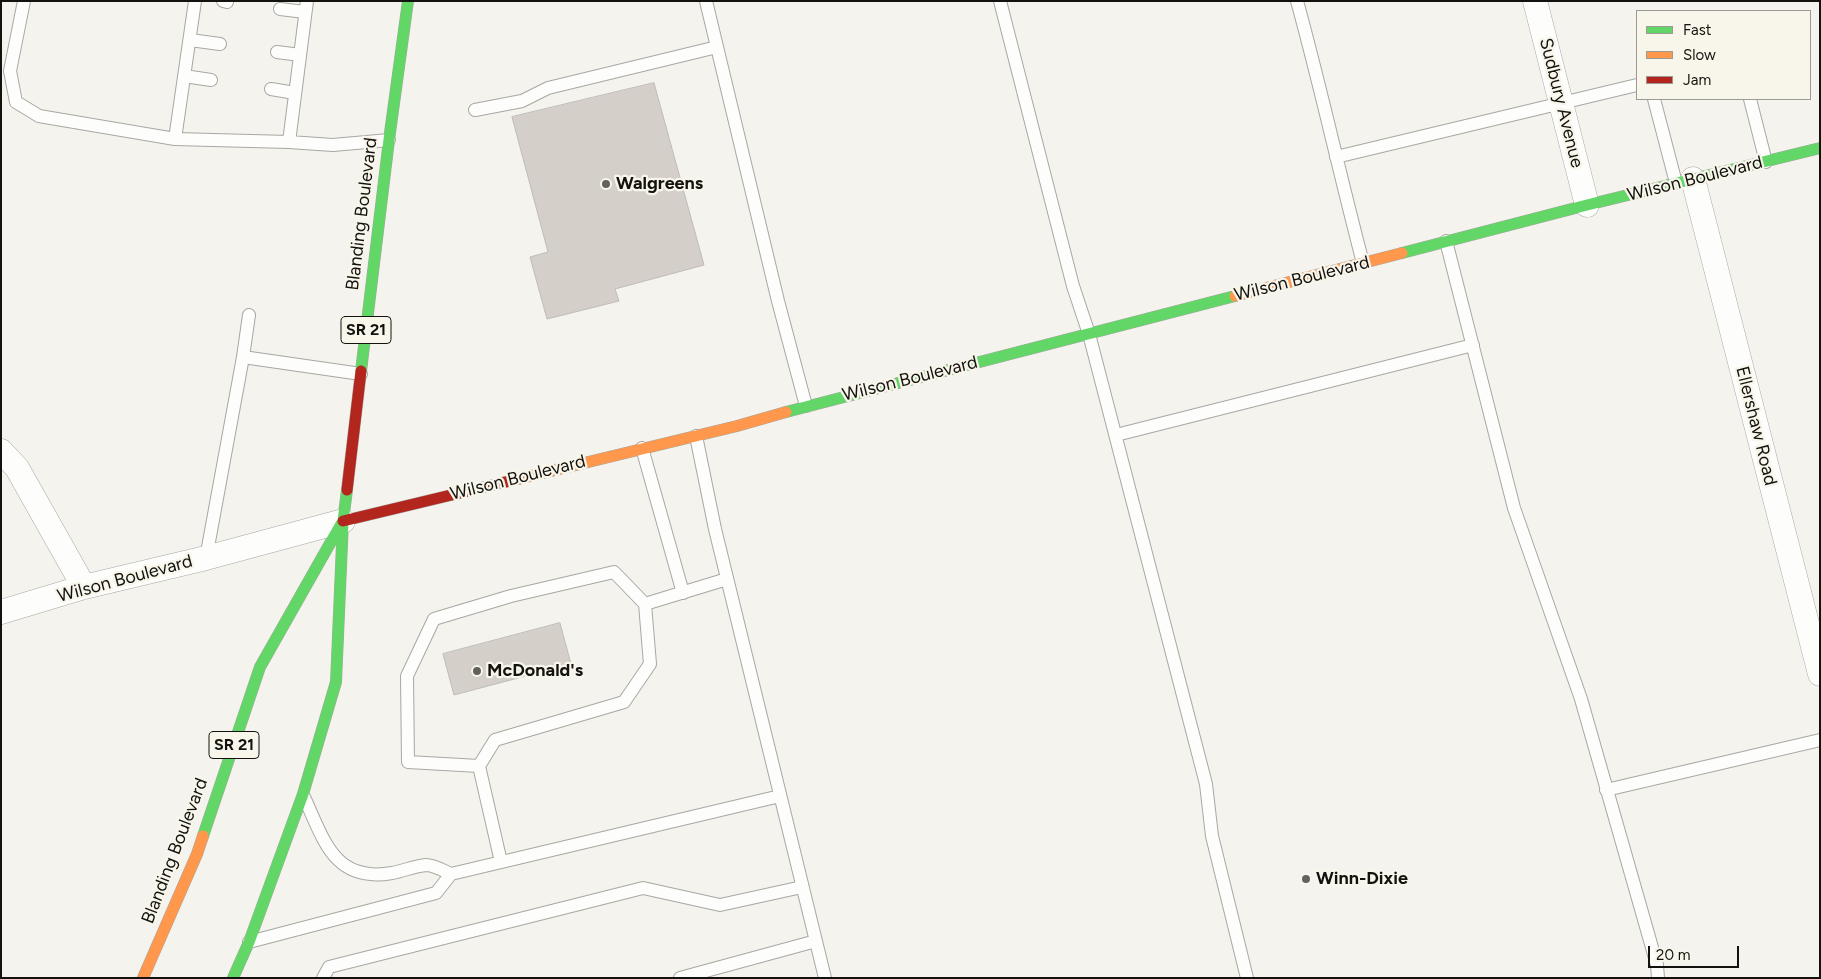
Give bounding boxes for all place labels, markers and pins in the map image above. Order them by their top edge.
place label: Walgreens [616,173,703,195]
marker: Walgreens [600,178,612,190]
place label: McDonald's [487,660,583,682]
marker: McDonald's [471,665,483,677]
place label: Winn-Dixie [1316,868,1408,890]
marker: Winn-Dixie [1300,873,1312,885]

